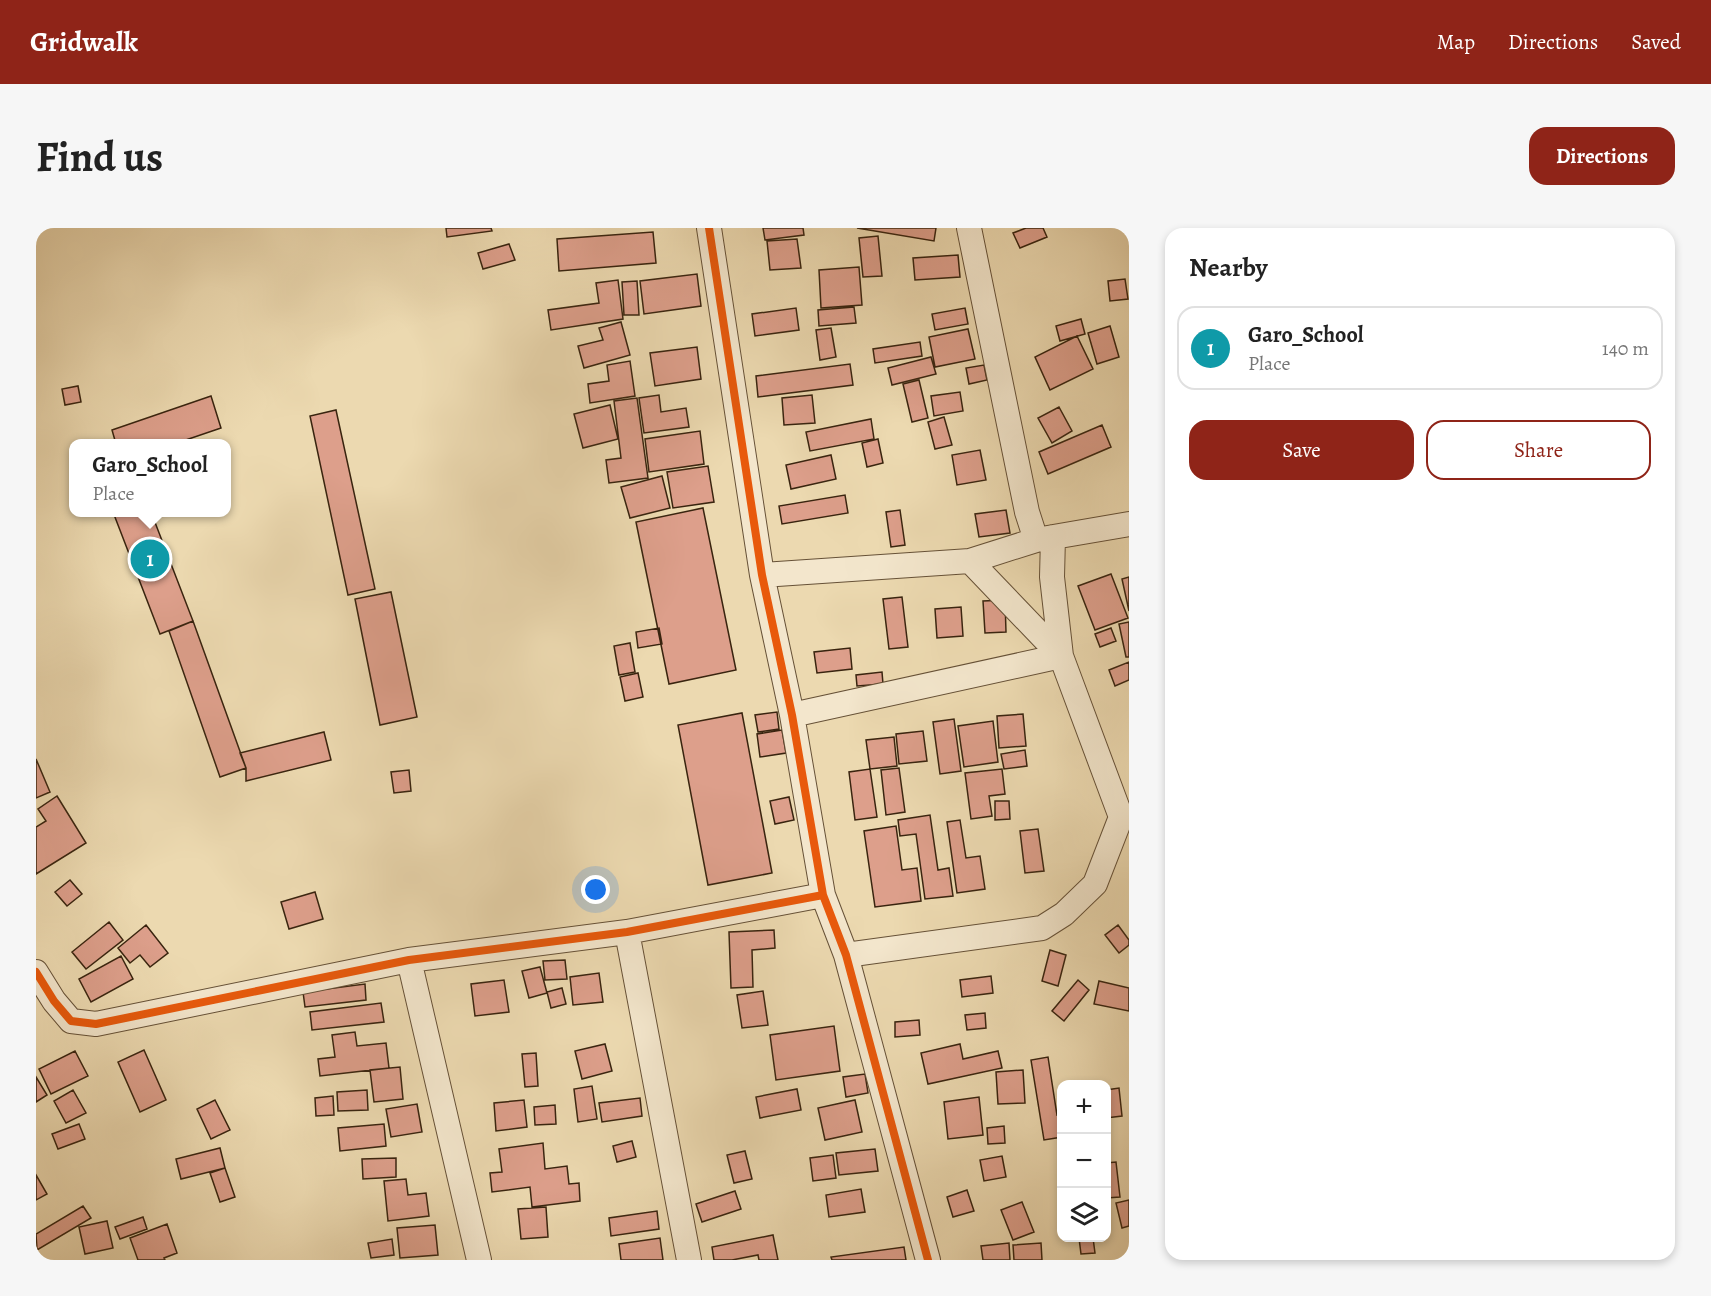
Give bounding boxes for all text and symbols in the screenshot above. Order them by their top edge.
text: Gridwalk [30,23,138,61]
text: Map [1437,28,1475,56]
text: Directions [1508,28,1598,56]
text: Saved [1631,28,1681,56]
button: Directions [1529,127,1675,185]
text: Find us [36,128,163,185]
text: Nearby [1189,250,1268,285]
text: Garo_School [1248,320,1364,350]
text: 1 [1207,335,1214,362]
text: 140 m [1602,335,1649,362]
text: Place [1248,350,1290,377]
button: Save [1189,420,1414,480]
button: Share [1426,420,1651,480]
popup [69,439,231,517]
text: Garo_School [92,450,208,480]
text: Place [92,480,135,507]
pin: 1 [130,536,170,582]
your location [581,875,610,904]
map controls [1057,1080,1111,1242]
button: + [1057,1080,1111,1134]
button: − [1057,1134,1111,1188]
button: layers [1057,1188,1111,1242]

